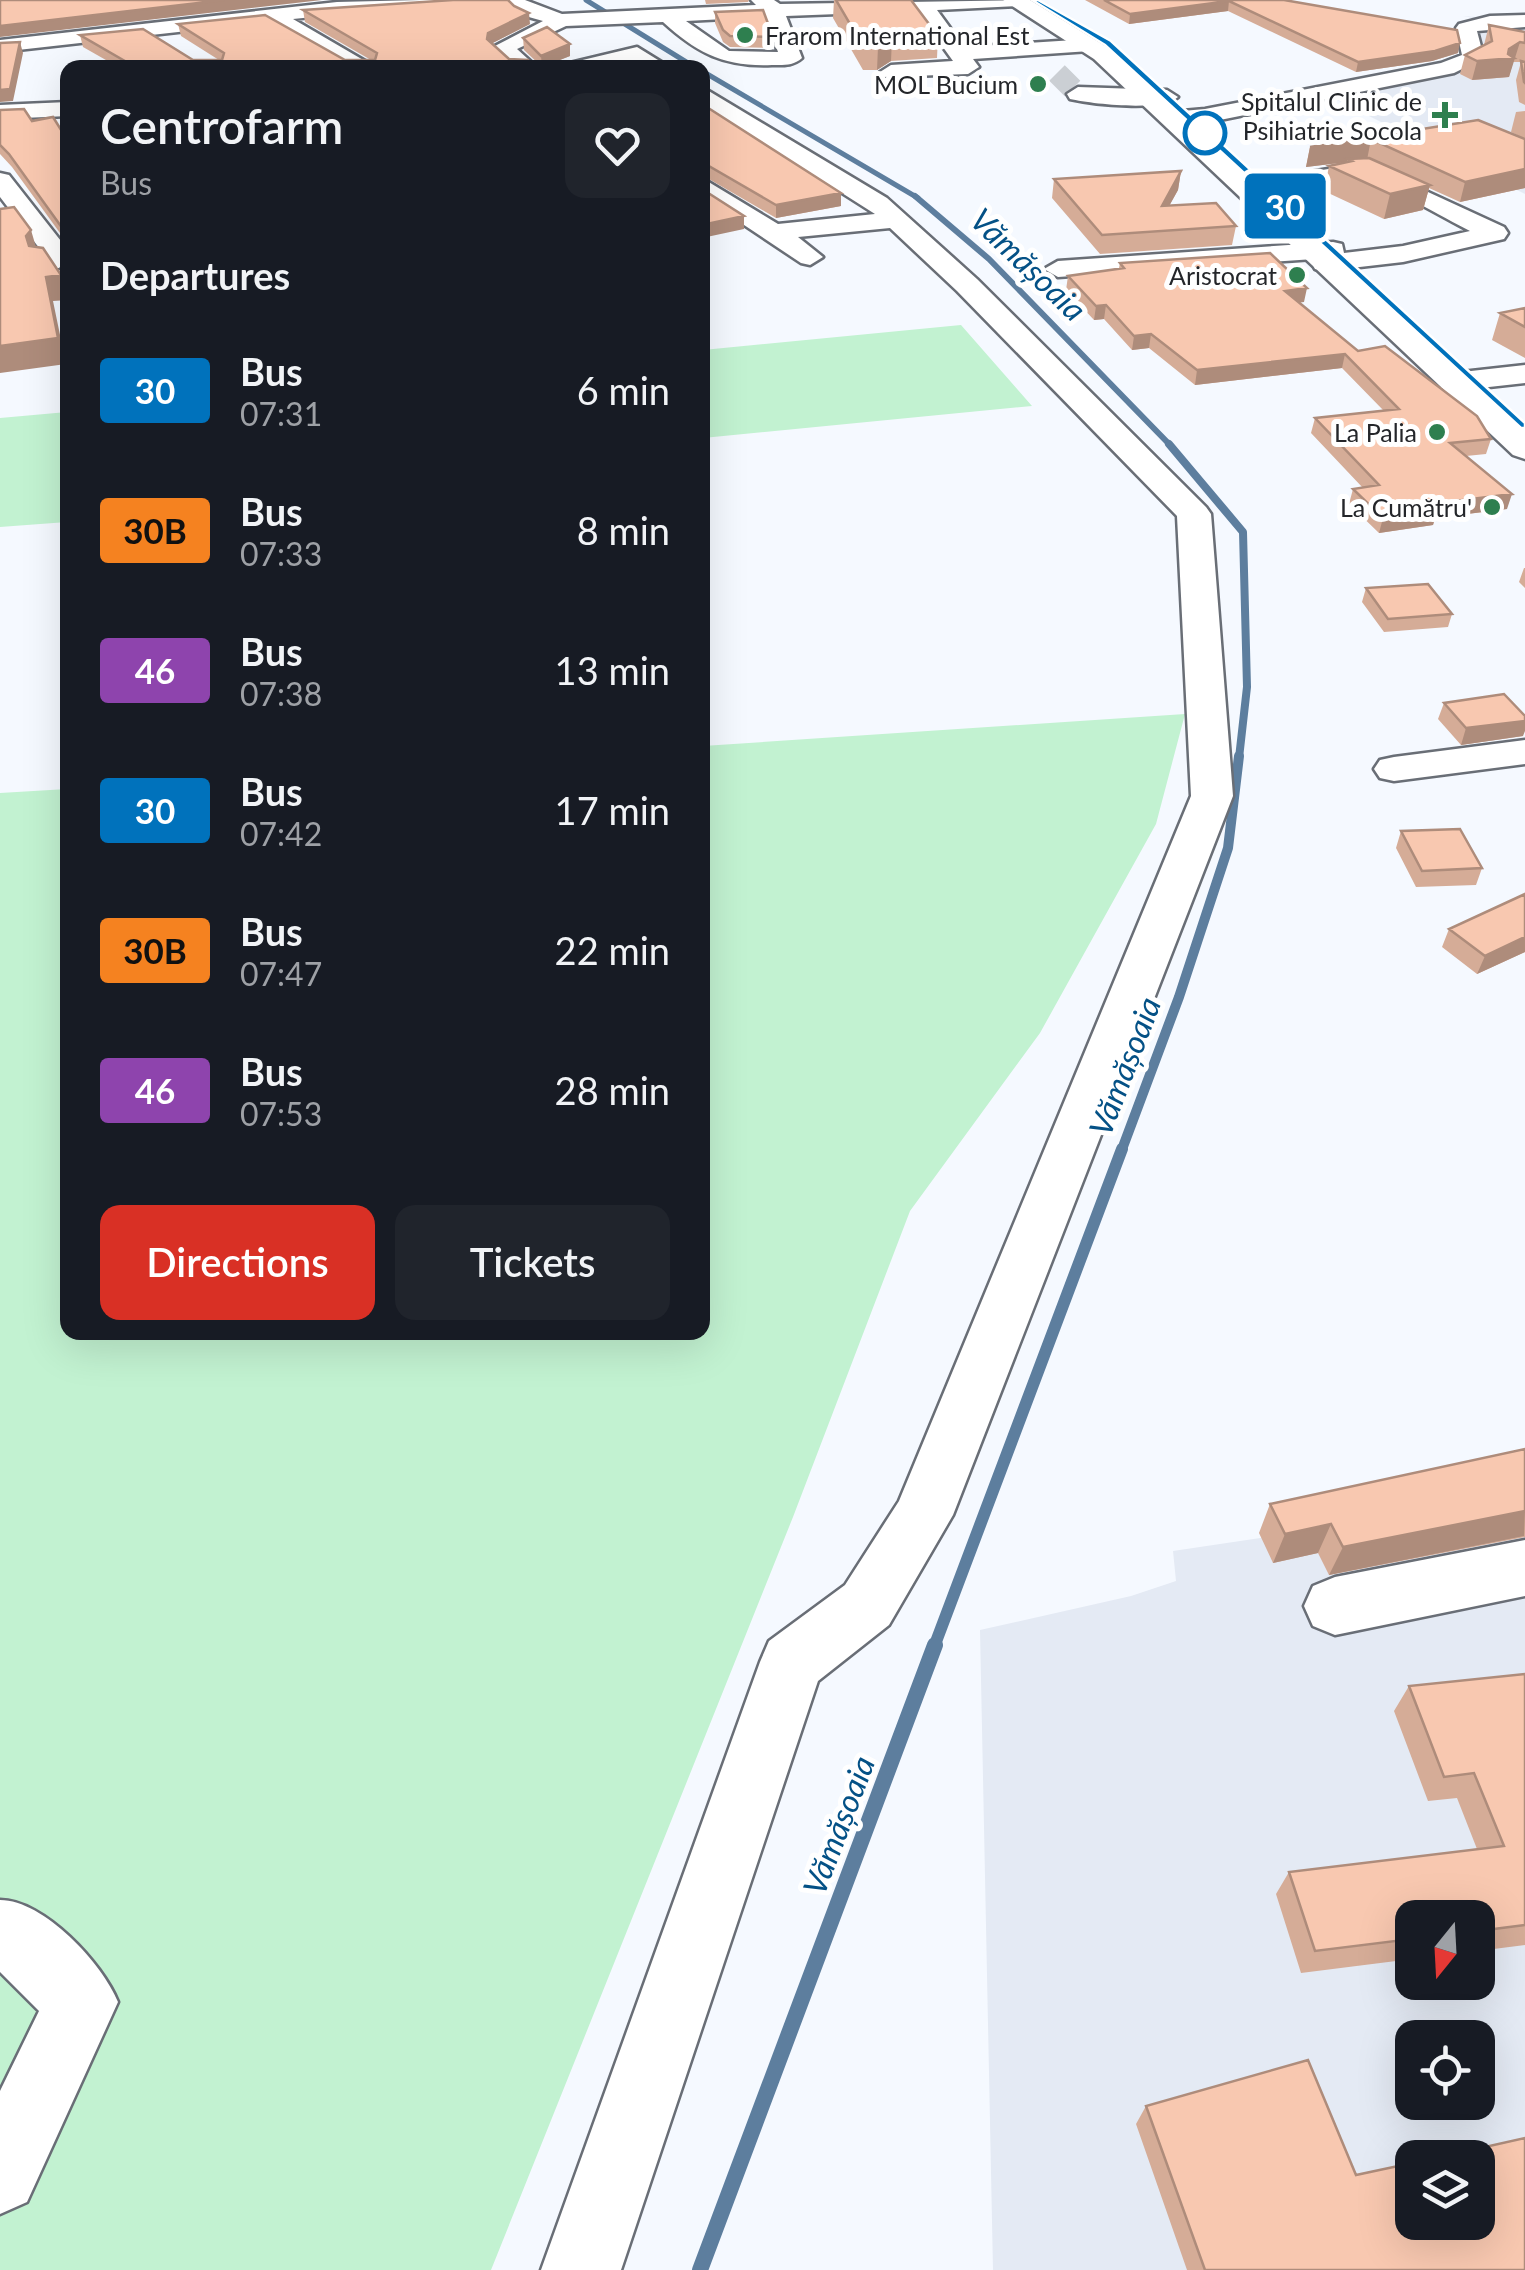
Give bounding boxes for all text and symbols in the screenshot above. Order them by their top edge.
place label: Frarom International Est [765,20,1029,50]
marker: Frarom International Est [734,24,756,46]
place label: MOL Bucium [874,69,1018,99]
marker: MOL Bucium [1027,73,1049,95]
place label: Spitalul Clinic de Psihiatrie Socola [1241,86,1422,145]
button: heart [565,93,670,198]
text: Centrofarm [100,97,343,154]
marker: Spitalul Clinic de Psihiatrie Socola [1432,102,1458,128]
unlabelled marker [1184,112,1226,154]
text: Bus [100,163,152,202]
line badge: 30 [1240,174,1330,238]
text: 30 [1265,185,1305,227]
water label: Vămășoaia [963,200,1095,328]
text: Departures [100,252,290,298]
place label: Aristocrat [1169,260,1277,290]
marker: Aristocrat [1286,264,1308,286]
text: Bus [240,348,303,394]
text: 6 min [577,367,670,413]
text: 30 [135,369,175,411]
text: 07:31 [240,394,322,433]
place label: La Palia [1334,417,1417,447]
marker: La Palia [1426,421,1448,443]
text: Bus [240,488,303,534]
place label: La Cumătru' [1340,492,1472,522]
marker: La Cumătru' [1481,496,1503,518]
text: 8 min [577,507,670,553]
text: 30B [123,509,187,551]
text: 07:33 [240,534,322,573]
text: Bus [240,628,303,674]
text: 13 min [555,647,670,693]
text: 46 [135,649,175,691]
text: 07:38 [240,674,322,713]
text: Bus [240,768,303,814]
text: 17 min [555,787,670,833]
text: 30 [135,789,175,831]
text: 07:42 [240,814,322,853]
text: Bus [240,908,303,954]
text: 22 min [555,927,670,973]
text: 30B [123,929,187,971]
text: 07:47 [240,954,322,993]
water label: Vămășoaia [1080,991,1168,1141]
text: Bus [240,1048,303,1094]
text: 28 min [555,1067,670,1113]
text: 46 [135,1069,175,1111]
text: 07:53 [240,1094,322,1133]
button: Directions [100,1205,375,1320]
button: Tickets [395,1205,670,1320]
water label: Vămășoaia [794,1750,882,1900]
north arrow [1395,1900,1495,2000]
map controls [1395,1900,1495,2240]
button: locate [1395,2020,1495,2120]
button: layers [1395,2140,1495,2240]

